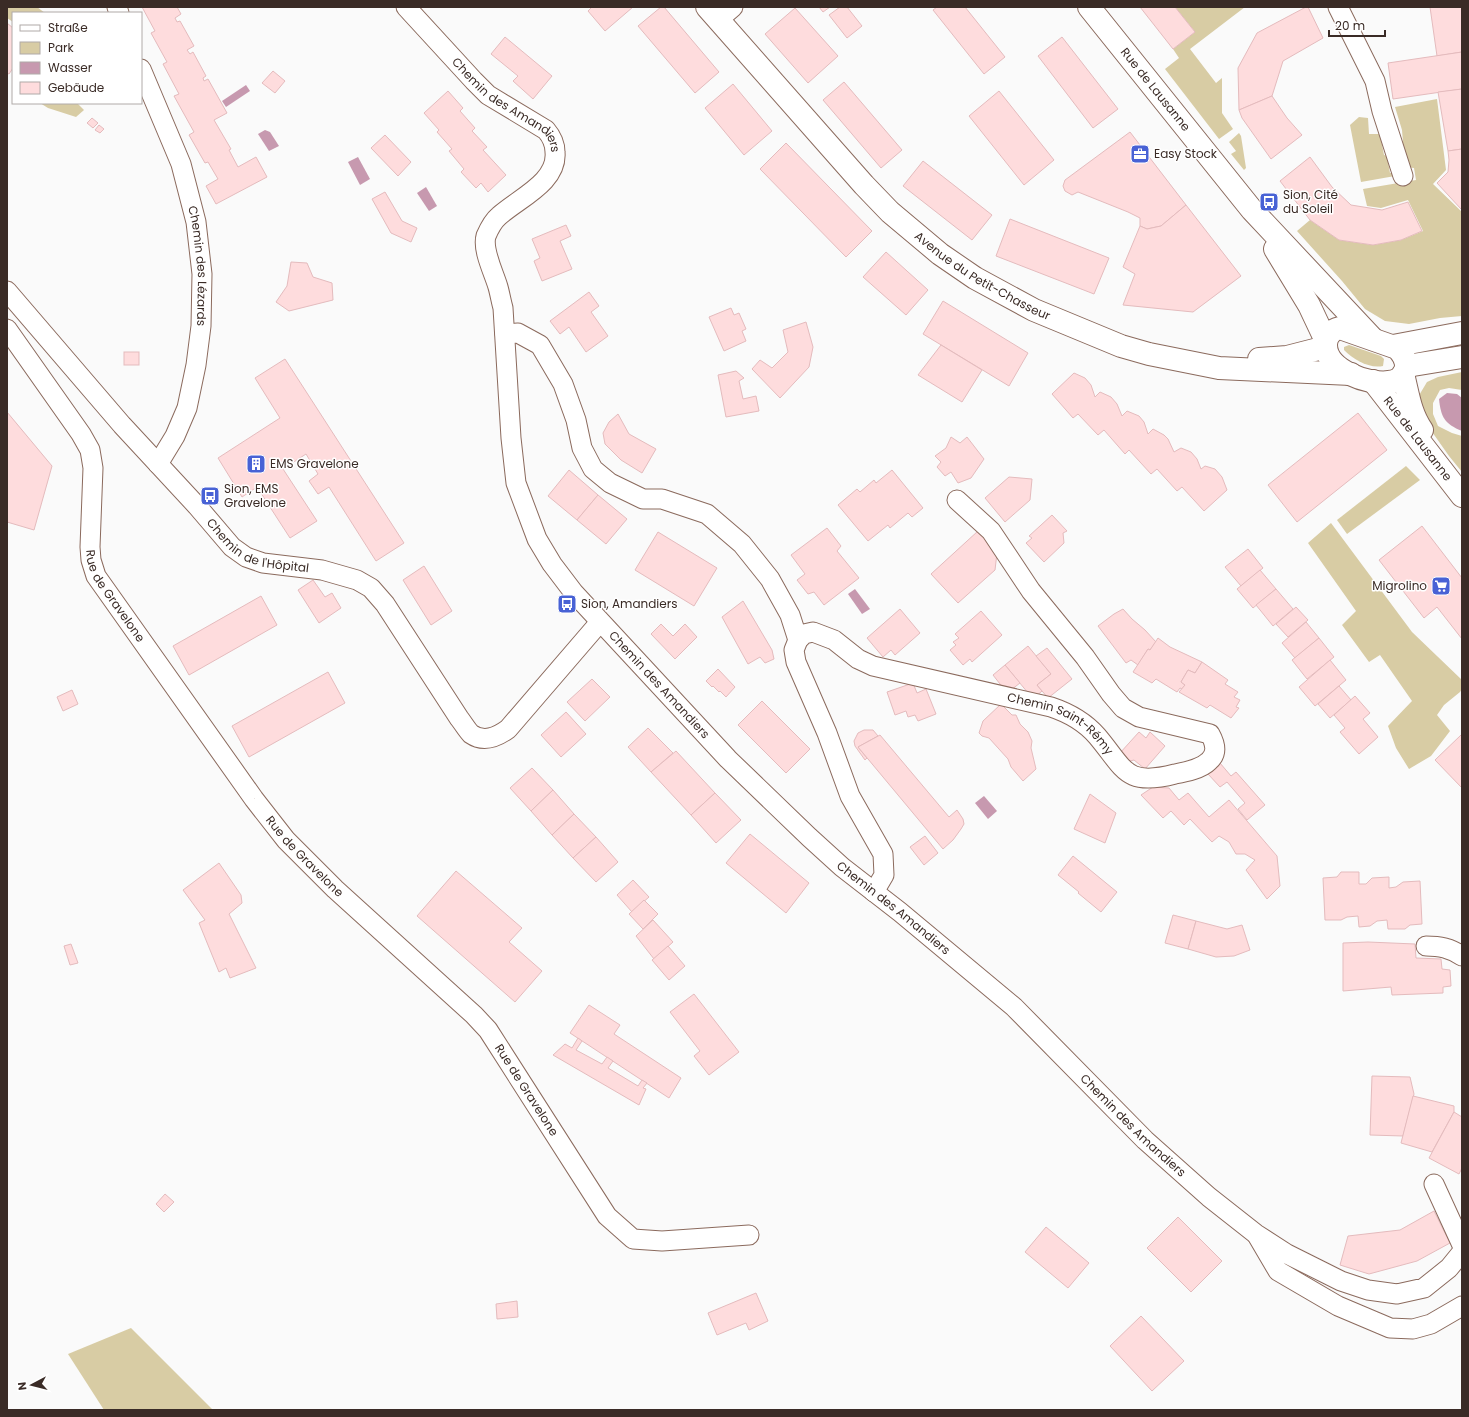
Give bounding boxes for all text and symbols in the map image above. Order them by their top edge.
legend [12,12,142,104]
scale bar [1329,12,1385,38]
text: 20 m [1335,17,1365,34]
text: Straße [48,19,88,36]
text: Park [48,39,75,56]
street label: Rue de Lausanne [1117,44,1195,135]
street label: Chemin des Amandiers [448,53,564,153]
text: Wasser [48,59,93,76]
text: Gebäude [48,79,104,96]
office icon: Easy Stock [1129,143,1151,165]
place label: Easy Stock [1154,145,1218,162]
place label: Sion, Cité du Soleil [1283,186,1338,217]
bus stop icon: Sion, Cité du Soleil [1258,191,1280,213]
street label: Chemin des Lézards [184,204,211,326]
street label: Avenue du Petit-Chasseur [911,227,1054,324]
street label: Rue de Lausanne [1380,393,1456,484]
building icon: EMS Gravelone [245,453,267,475]
place label: EMS Gravelone [270,455,359,472]
place label: Sion, EMS Gravelone [224,480,286,511]
bus stop icon: Sion, EMS Gravelone [199,485,221,507]
street label: Chemin de l'Hôpital [203,514,310,576]
street label: Rue de Gravelone [82,549,149,645]
supermarket icon: Migrolino [1430,575,1452,597]
place label: Migrolino [1372,577,1427,594]
bus stop icon: Sion, Amandiers [556,593,578,615]
place label: Sion, Amandiers [581,595,677,612]
street label: Chemin des Amandiers [605,627,714,742]
street label: Chemin Saint-Rémy [1006,688,1118,758]
street label: Rue de Gravelone [262,812,347,901]
street label: Chemin des Amandiers [833,857,954,958]
street label: Rue de Gravelone [491,1040,563,1139]
street label: Chemin des Amandiers [1077,1070,1190,1180]
north arrow [12,1365,52,1405]
text: N [14,1381,31,1391]

